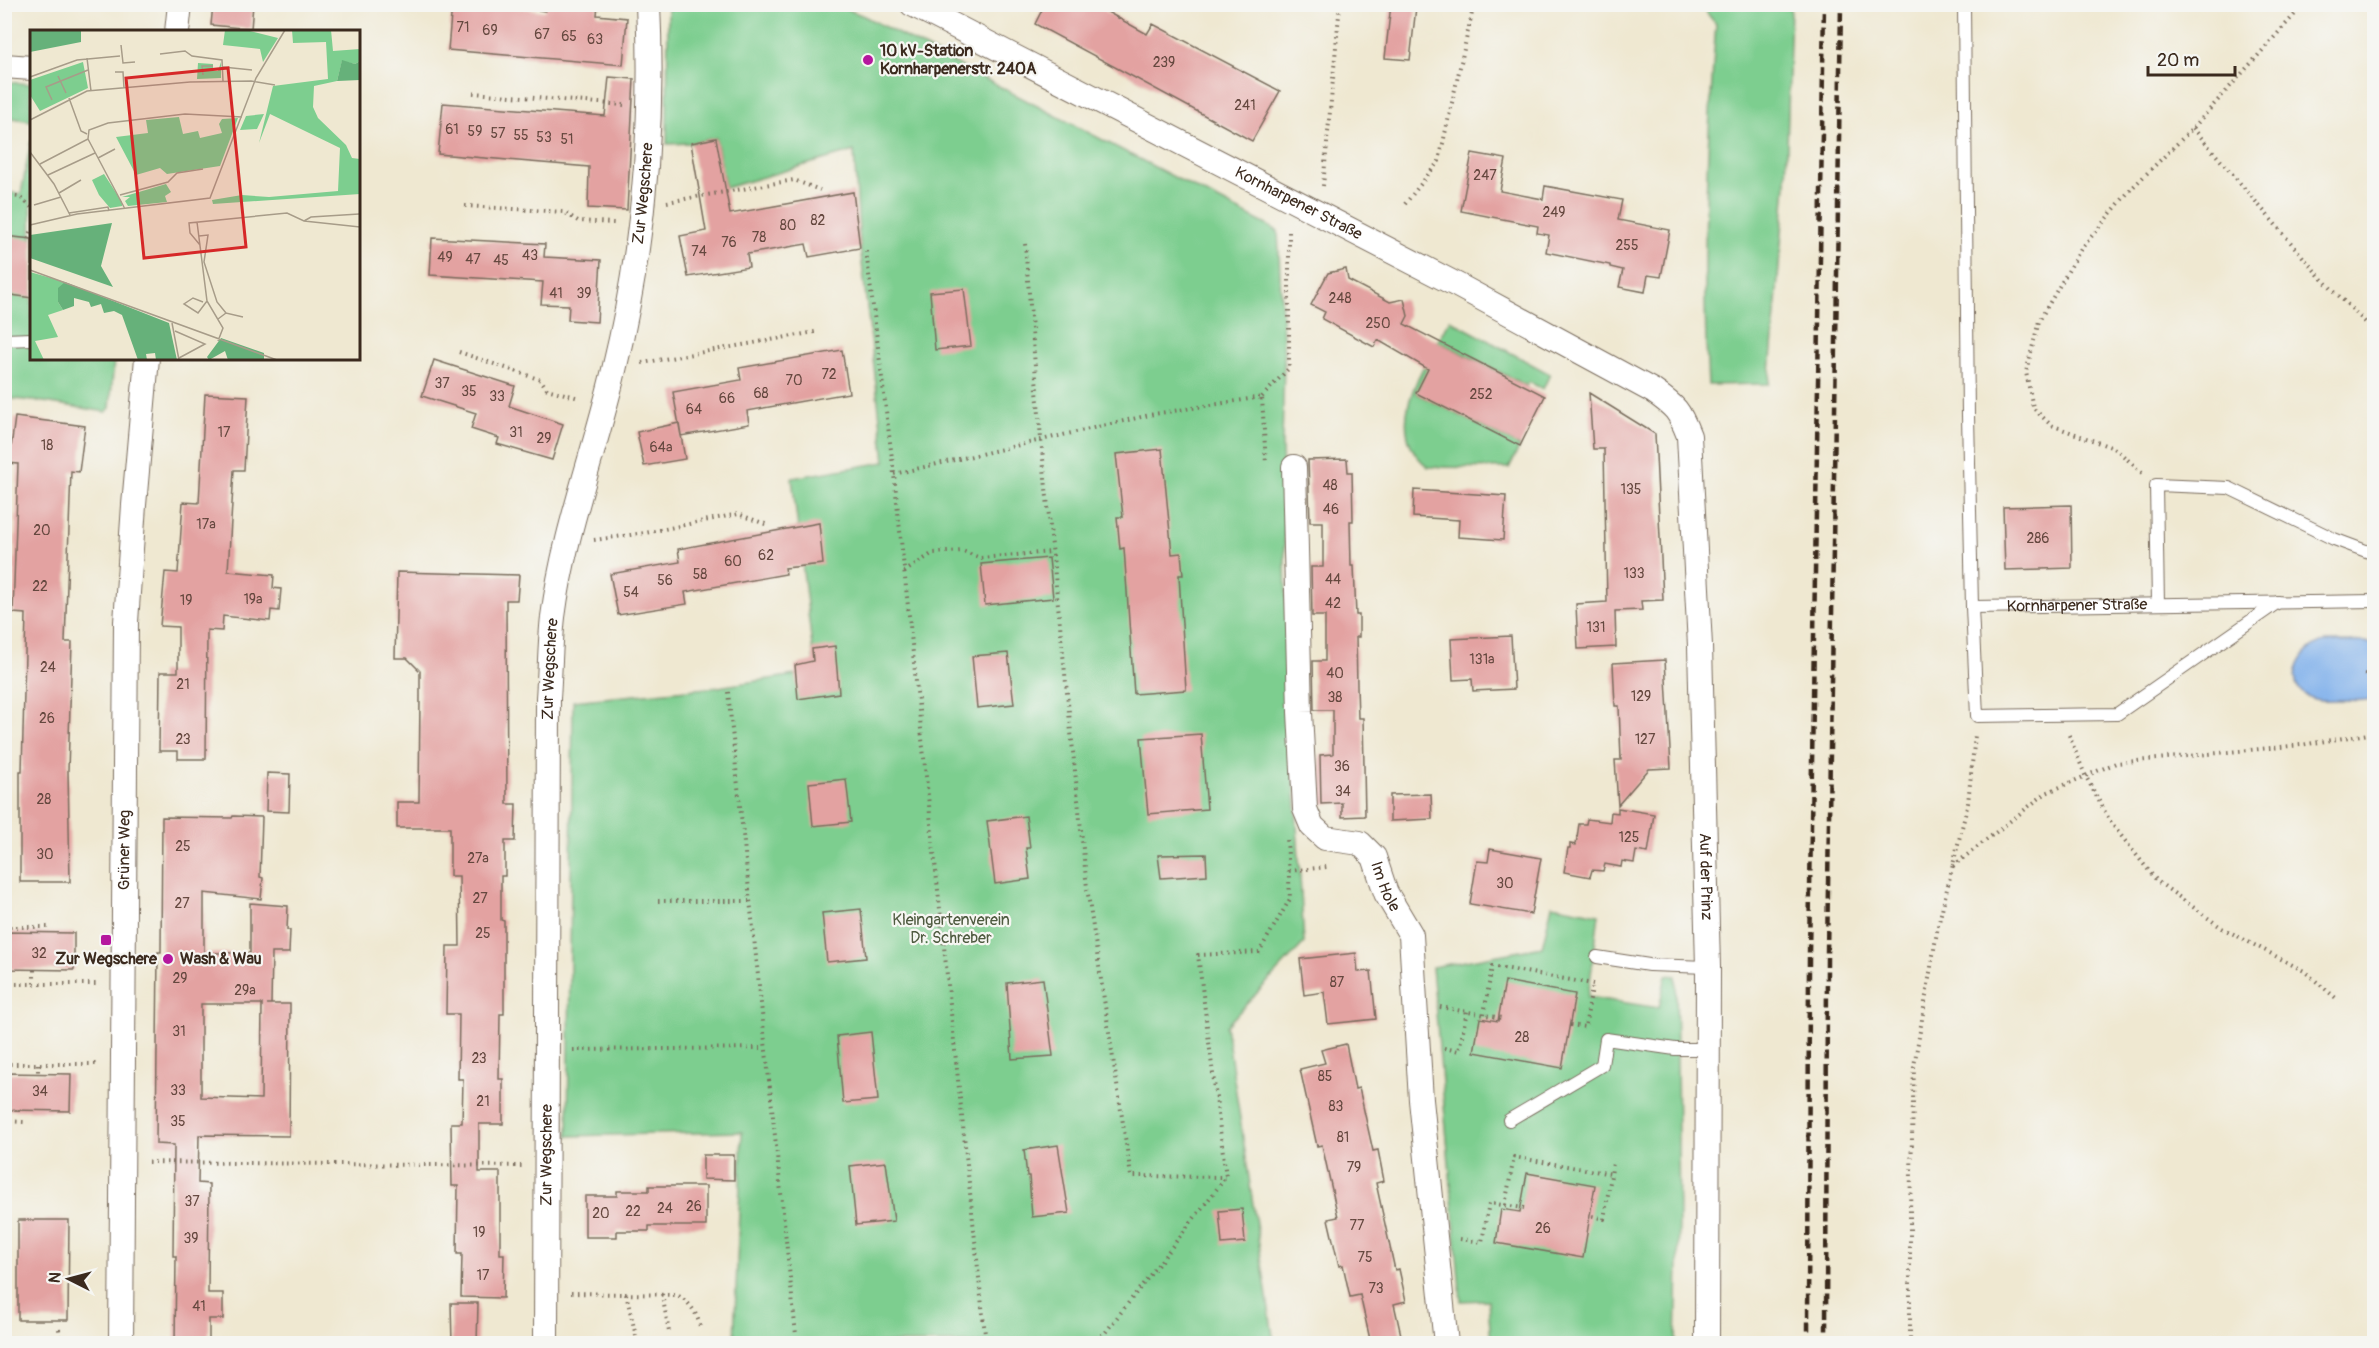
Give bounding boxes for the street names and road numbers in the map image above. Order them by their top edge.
street label: Zur Wegschere [628,142,658,245]
street label: Kornharpener Straße [1232,162,1366,244]
street label: Kornharpener Straße [2007,594,2148,616]
street label: Zur Wegschere [538,617,563,720]
street label: Grüner Weg [114,810,135,890]
street label: Auf der Prinz [1695,833,1717,920]
street label: Im Hole [1366,859,1405,915]
street label: Zur Wegschere [536,1104,557,1206]

